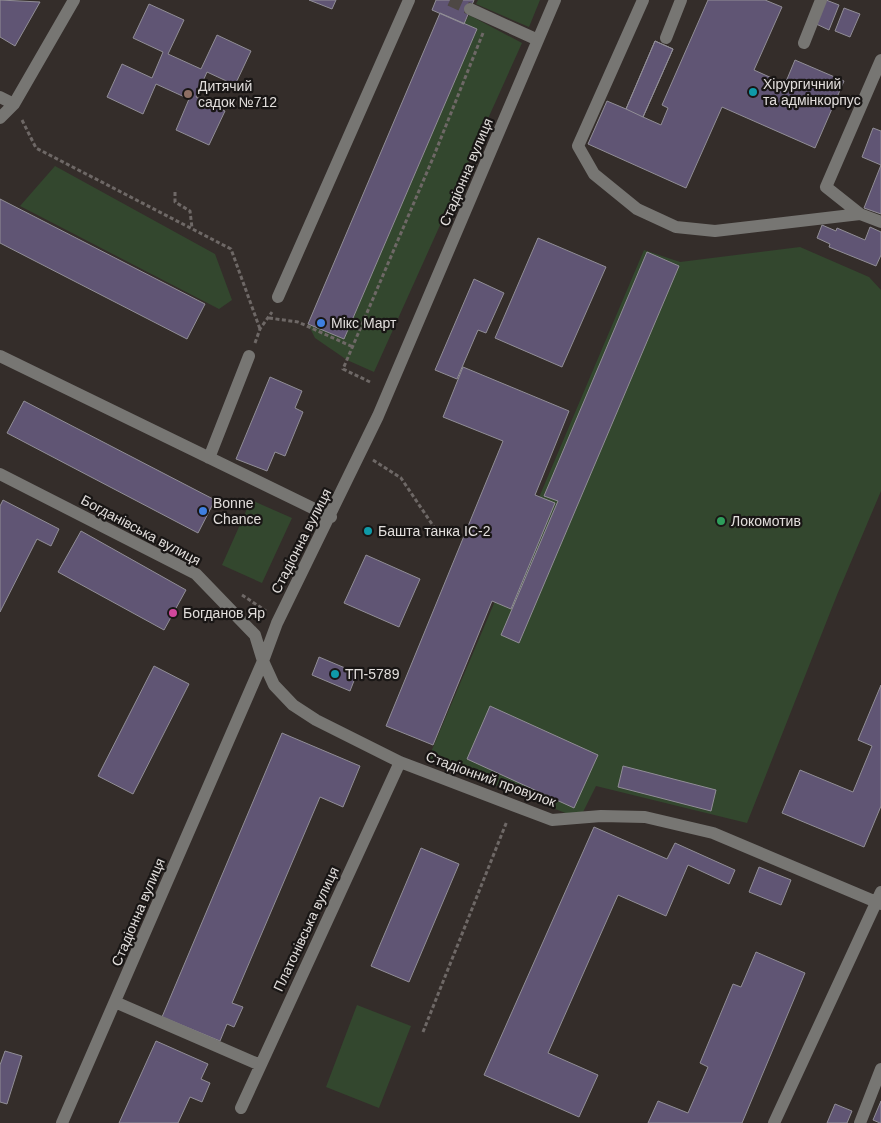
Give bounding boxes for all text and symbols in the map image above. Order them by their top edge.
place label: Хірургичний та адмінкорпус [763,76,861,108]
place label: Дитячий садок №712 [198,78,277,110]
marker: Хірургичний та адмінкорпус [747,86,759,98]
marker: Дитячий садок №712 [182,88,194,100]
street label: Стадіонна вулиця [436,116,496,228]
place label: Мікс Март [331,315,397,331]
marker: Мікс Март [315,317,327,329]
street label: Стадіонна вулиця [268,486,334,596]
street label: Богданівська вулиця [78,492,204,568]
place label: Bonne Chance [213,495,261,527]
marker: Bonne Chance [197,505,209,517]
place label: Локомотив [731,513,801,529]
marker: Локомотив [715,515,727,527]
place label: Башта танка ІС-2 [378,523,491,539]
marker: Башта танка ІС-2 [362,525,374,537]
place label: Богданов Яр [183,605,265,621]
marker: Богданов Яр [167,607,179,619]
place label: ТП-5789 [345,666,400,682]
marker: ТП-5789 [329,668,341,680]
street label: Стадіонний провулок [424,748,559,810]
street label: Стадіонна вулиця [108,856,168,968]
street label: Платонівська вулиця [270,864,342,994]

